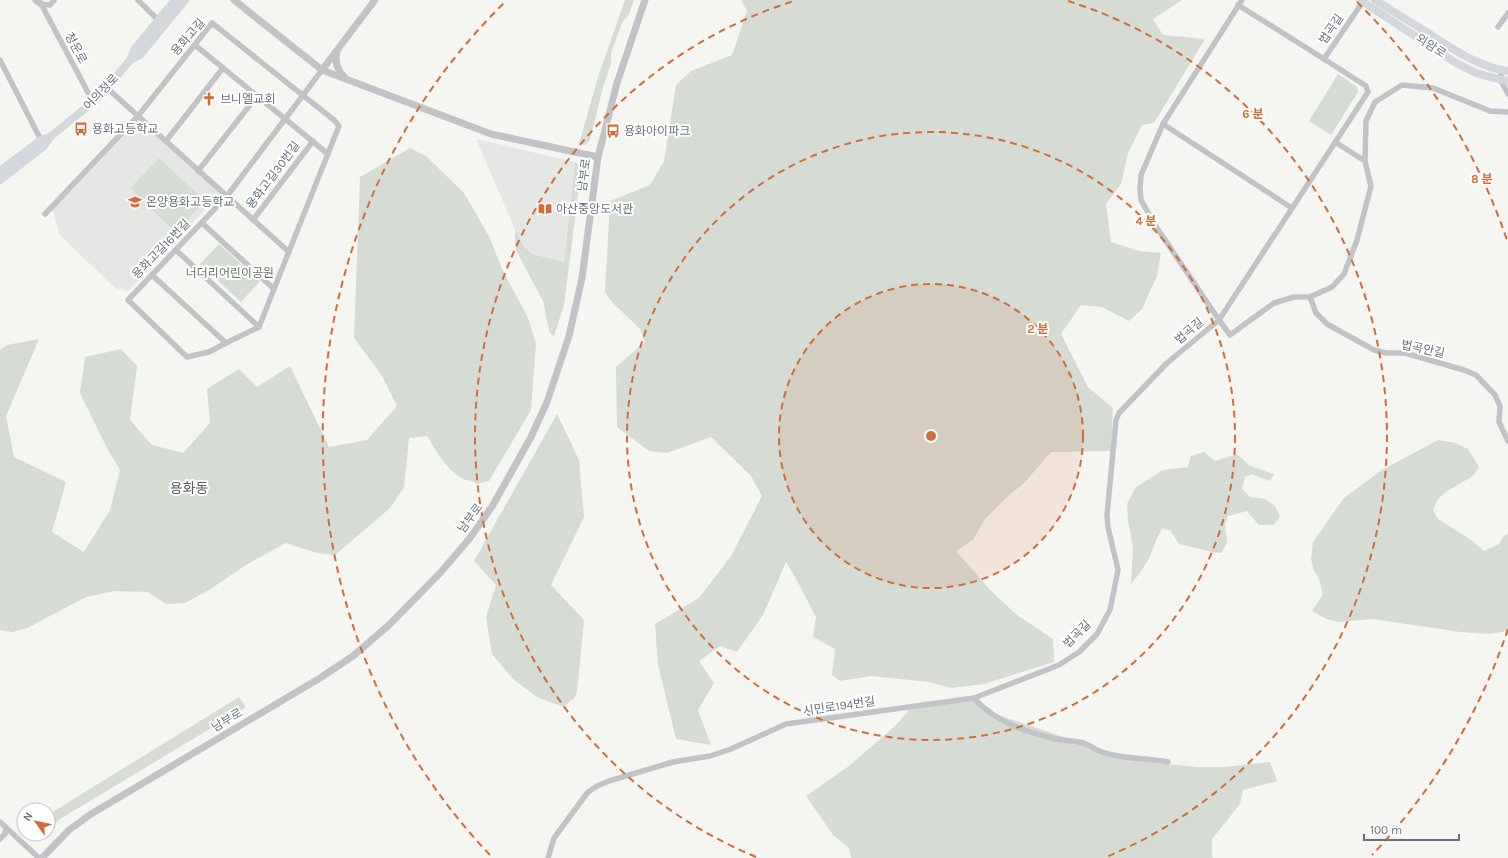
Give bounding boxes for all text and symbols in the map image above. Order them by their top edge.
street label: 법곡길 [1316,11,1346,47]
street label: 용화고길 [168,16,208,58]
street label: 청운로 [62,30,90,66]
street label: 외암로 [1413,31,1449,61]
street label: 어의정로 [81,71,121,113]
church icon: 브니엘교회 [201,91,217,107]
place label: 브니엘교회 [220,92,275,106]
text: 6 분 [1242,107,1264,121]
bus stop icon: 용화고등학교 [73,121,89,137]
place label: 용화고등학교 [92,122,158,136]
bus stop icon: 용화아이파크 [605,123,621,139]
place label: 용화아이파크 [624,124,690,138]
street label: 용화고길30번길 [243,139,303,211]
street label: 남부로 [575,158,593,192]
text: 8 분 [1471,172,1493,186]
school or university icon: 온양용화고등학교 [127,194,143,210]
place label: 온양용화고등학교 [146,195,234,209]
library icon: 아산중앙도서관 [537,201,553,217]
place label: 아산중앙도서관 [556,202,633,216]
text: 4 분 [1135,214,1157,228]
street label: 용화고길16번길 [129,216,193,282]
park label: 너더리어린이공원 [186,266,274,280]
street label: 법곡길 [1172,315,1206,347]
text: 2 분 [1027,322,1049,336]
street label: 법곡안길 [1400,338,1446,360]
centre of rings [924,429,938,443]
district label: 용화동 [170,480,208,497]
street label: 남부로 [455,500,485,536]
street label: 법곡길 [1060,617,1094,651]
street label: 시민로194번길 [802,694,876,718]
street label: 남부로 [209,705,245,735]
north arrow [16,802,56,842]
text: N [20,810,36,824]
scale bar [1364,816,1459,842]
text: 100 m [1370,823,1402,837]

